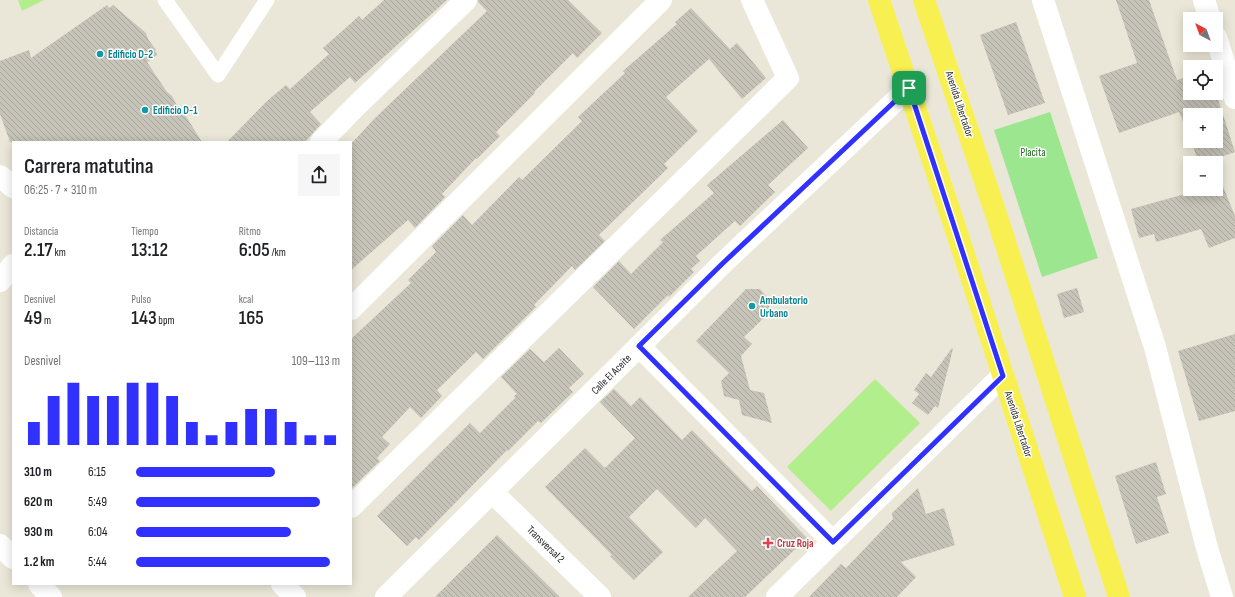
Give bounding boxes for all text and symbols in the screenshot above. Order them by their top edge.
north arrow [1183,12,1223,52]
map controls [1183,12,1223,196]
place label: Edificio D-2 [108,48,153,61]
marker: Edificio D-2 [95,49,105,59]
button: locate [1183,60,1223,100]
street label: Avenida Libertador [942,69,976,139]
pin [892,71,926,105]
icon: arrive [898,77,920,99]
place label: Edificio D-1 [153,104,198,117]
marker: Edificio D-1 [140,105,150,115]
button: + [1183,108,1223,148]
park label: Placita [1021,146,1045,159]
text: Carrera matutina [24,153,154,180]
button: share [298,154,340,196]
button: − [1183,156,1223,196]
text: 06:25 · 7 × 310 m [24,182,97,198]
text: Distancia [24,225,58,238]
text: Tiempo [131,225,158,238]
text: Ritmo [239,225,261,238]
text: 2.17 [24,238,53,262]
text: 13:12 [131,238,168,262]
text: 6:05 [239,238,270,262]
text: km [53,246,66,259]
text: /km [270,246,286,259]
text: Desnivel [24,293,55,306]
text: Pulso [131,293,151,306]
text: kcal [239,293,253,306]
place label: Ambulatorio Urbano [759,294,808,320]
marker: Ambulatorio Urbano [747,301,757,311]
text: 49 [24,306,42,330]
text: 143 [131,306,157,330]
text: 165 [239,306,264,330]
text: m [42,314,51,327]
text: bpm [157,314,175,327]
street label: Calle El Aceite [589,352,634,397]
text: Desnivel [24,353,61,369]
text: 109–113 m [292,353,340,369]
street label: Avenida Libertador [1001,389,1035,459]
text: 310 m [24,464,52,480]
text: 6:15 [88,464,106,480]
text: 620 m [24,494,53,510]
text: 5:49 [88,494,107,510]
street label: Transversal 2 [524,523,568,566]
text: 930 m [24,524,53,540]
text: 6:04 [88,524,107,540]
marker: Cruz Roja [762,537,774,549]
place label: Cruz Roja [777,537,814,550]
text: 1.2 km [24,554,54,570]
text: 5:44 [88,554,107,570]

